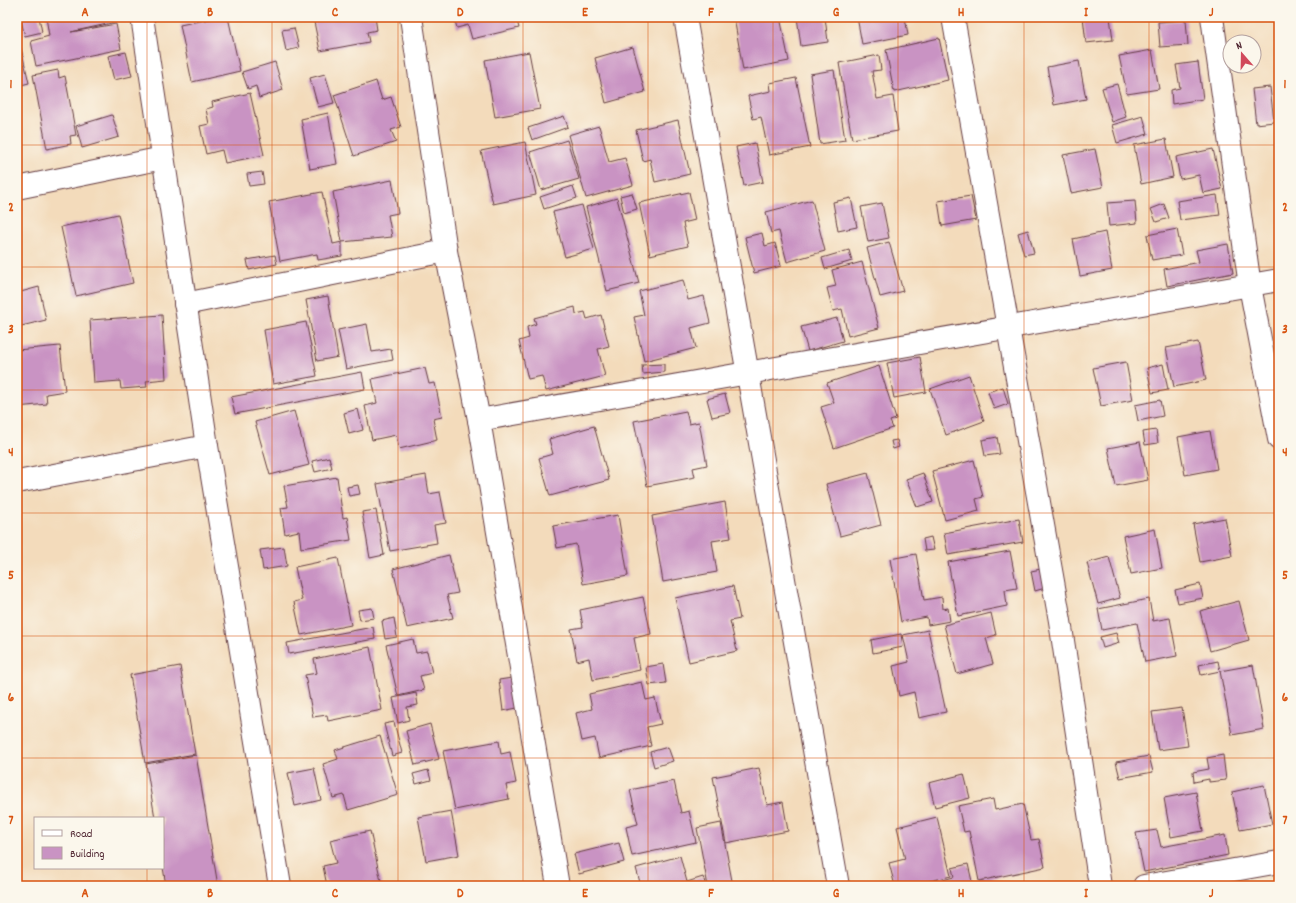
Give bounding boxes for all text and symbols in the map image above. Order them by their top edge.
text: A [81,4,89,23]
text: B [207,4,213,23]
text: C [332,4,339,23]
text: D [457,4,464,23]
text: E [582,4,589,23]
text: F [708,4,714,23]
text: G [833,4,840,23]
text: H [958,4,965,23]
text: I [1084,4,1089,23]
text: J [1209,4,1214,23]
north arrow [1222,34,1262,74]
text: N [1234,38,1245,55]
text: 1 [10,76,13,95]
text: 1 [1284,76,1287,95]
text: 2 [8,199,14,218]
text: 2 [1282,199,1288,218]
text: 3 [8,321,14,340]
text: 3 [1282,321,1288,340]
text: 4 [8,444,14,463]
text: 4 [1282,444,1288,463]
text: 5 [8,567,14,586]
text: 5 [1282,567,1288,586]
text: 6 [8,689,15,708]
text: 6 [1282,689,1289,708]
text: 7 [9,812,14,831]
text: 7 [1283,812,1288,831]
legend [34,817,164,869]
text: Road [70,826,92,843]
text: Building [70,846,105,863]
text: A [81,885,89,903]
text: B [207,885,213,903]
text: C [332,885,339,903]
text: D [457,885,464,903]
text: E [582,885,589,903]
text: F [708,885,714,903]
text: G [833,885,840,903]
text: H [958,885,965,903]
text: I [1084,885,1089,903]
text: J [1209,885,1214,903]

